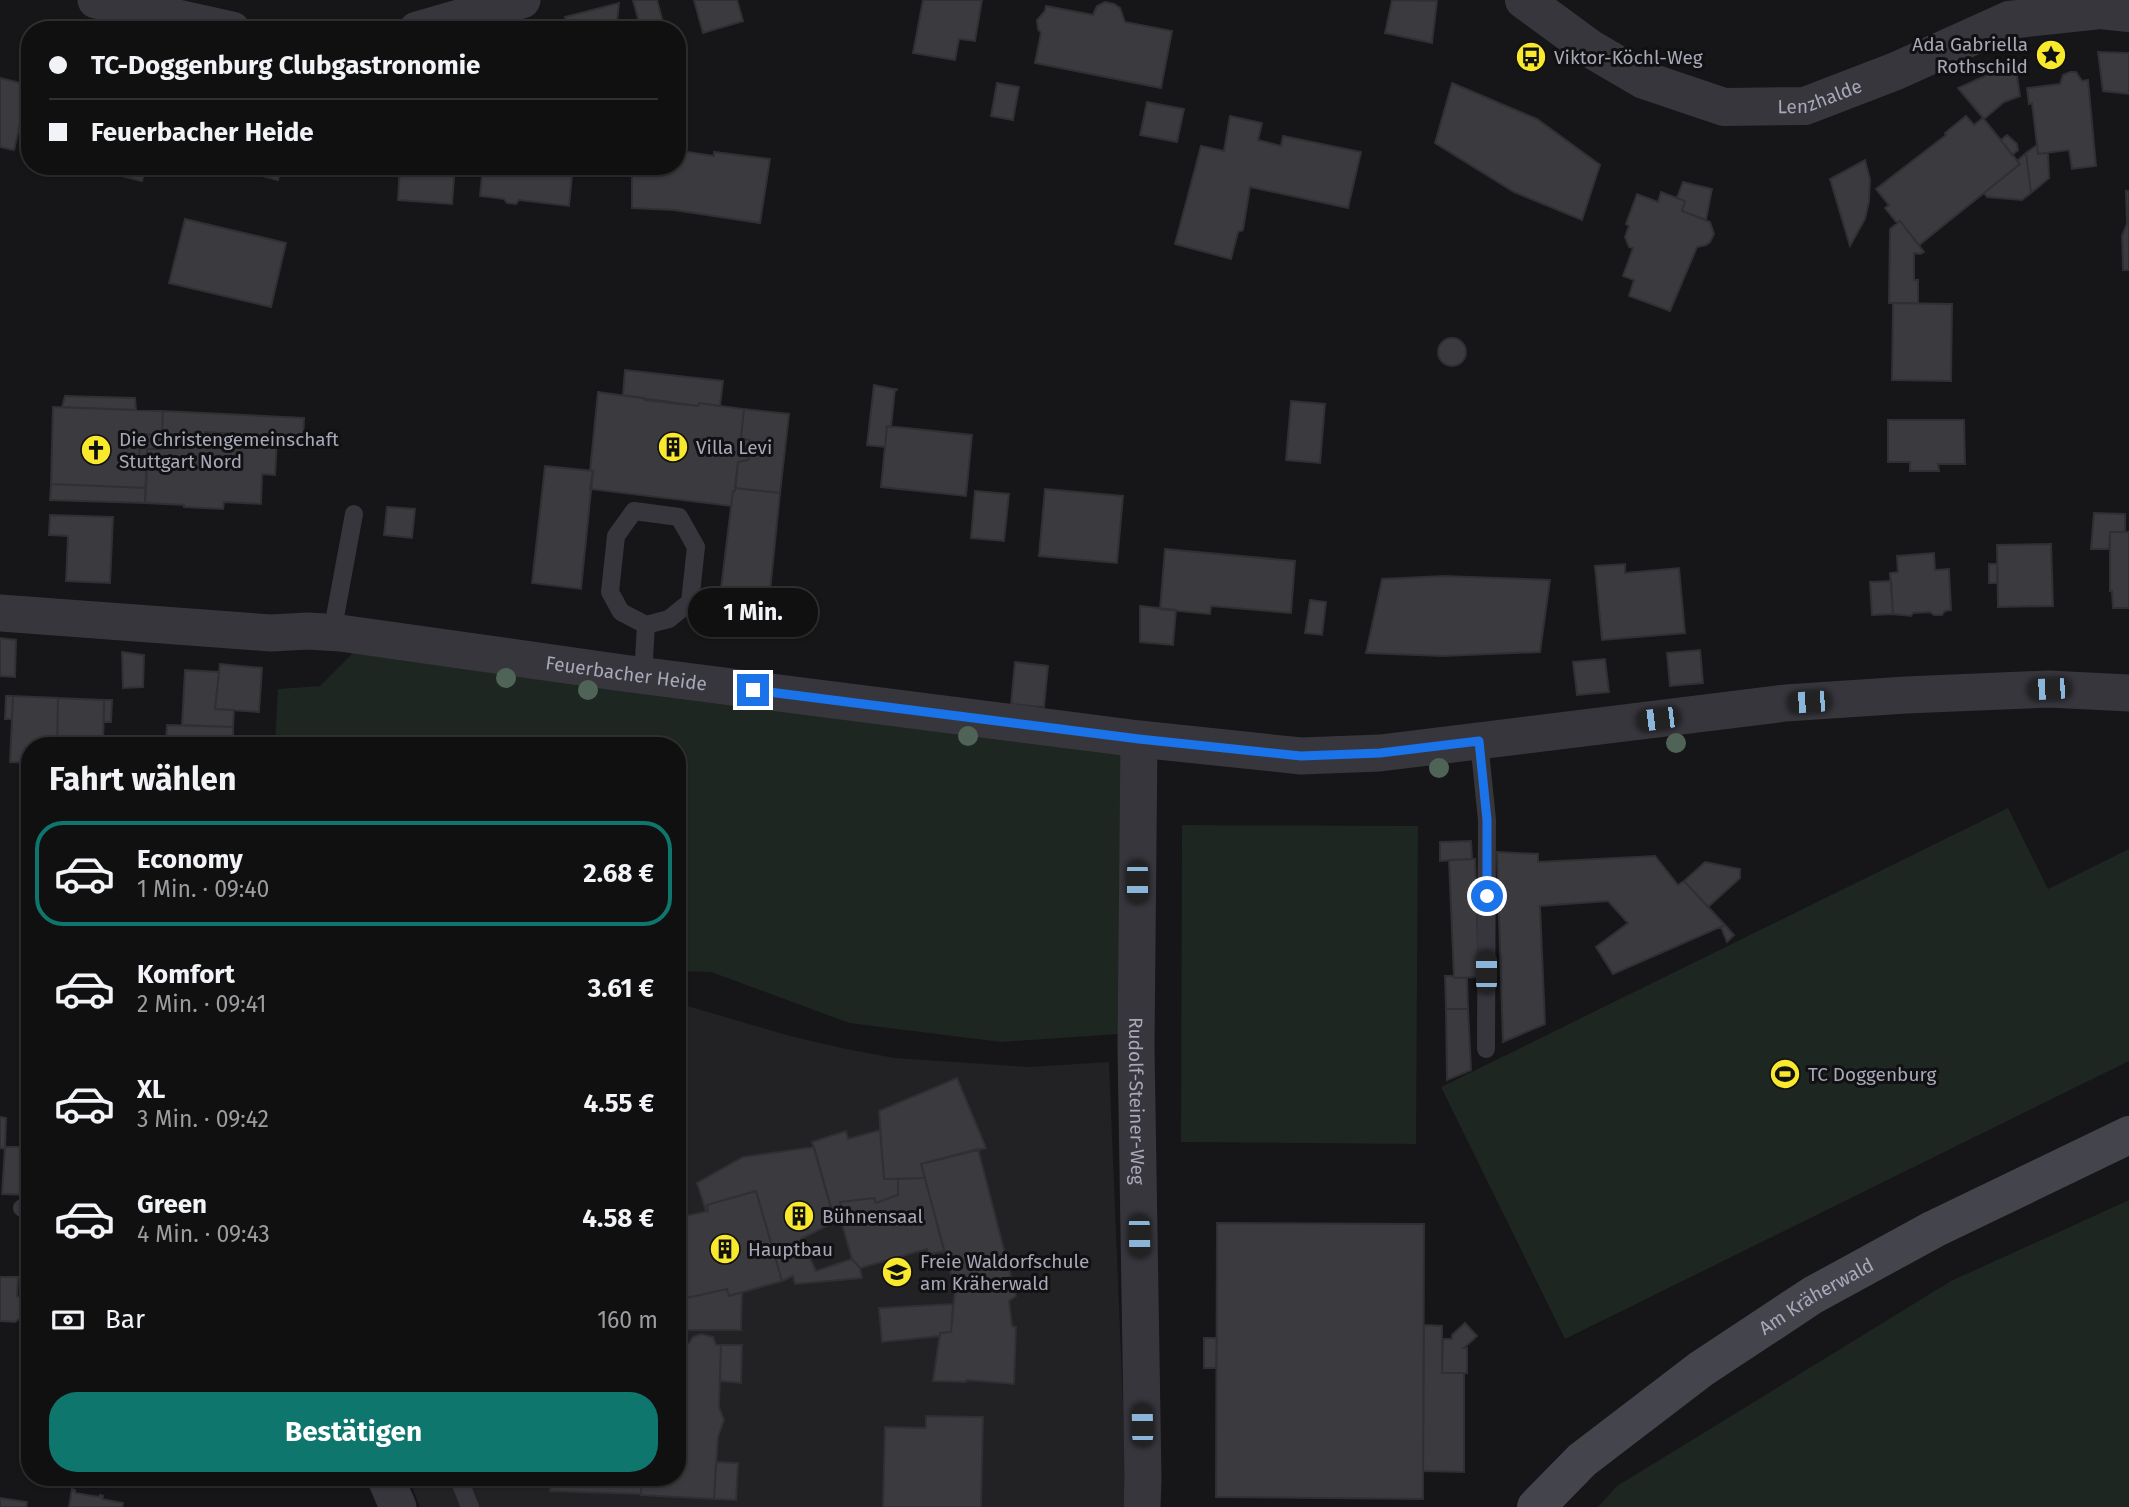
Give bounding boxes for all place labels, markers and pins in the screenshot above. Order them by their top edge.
place label: Ada Gabriella Rothschild [1912,33,2028,78]
place icon: Ada Gabriella Rothschild [2034,38,2068,72]
bus stop icon: Viktor-Köchl-Weg [1514,40,1548,74]
place label: Viktor-Köchl-Weg [1554,46,1703,69]
place label: Die Christengemeinschaft Stuttgart Nord [119,428,339,473]
building icon: Villa Levi [656,430,690,464]
church icon: Die Christengemeinschaft Stuttgart Nord [79,433,113,467]
place label: Villa Levi [696,436,772,459]
sports icon: TC Doggenburg [1768,1057,1802,1091]
place label: TC Doggenburg [1808,1063,1937,1086]
building icon: Bühnensaal [782,1199,816,1233]
place label: Bühnensaal [822,1205,923,1228]
building icon: Hauptbau [708,1232,742,1266]
place label: Hauptbau [748,1238,833,1261]
place label: Freie Waldorfschule am Kräherwald [920,1250,1089,1295]
school or university icon: Freie Waldorfschule am Kräherwald [880,1255,914,1289]

